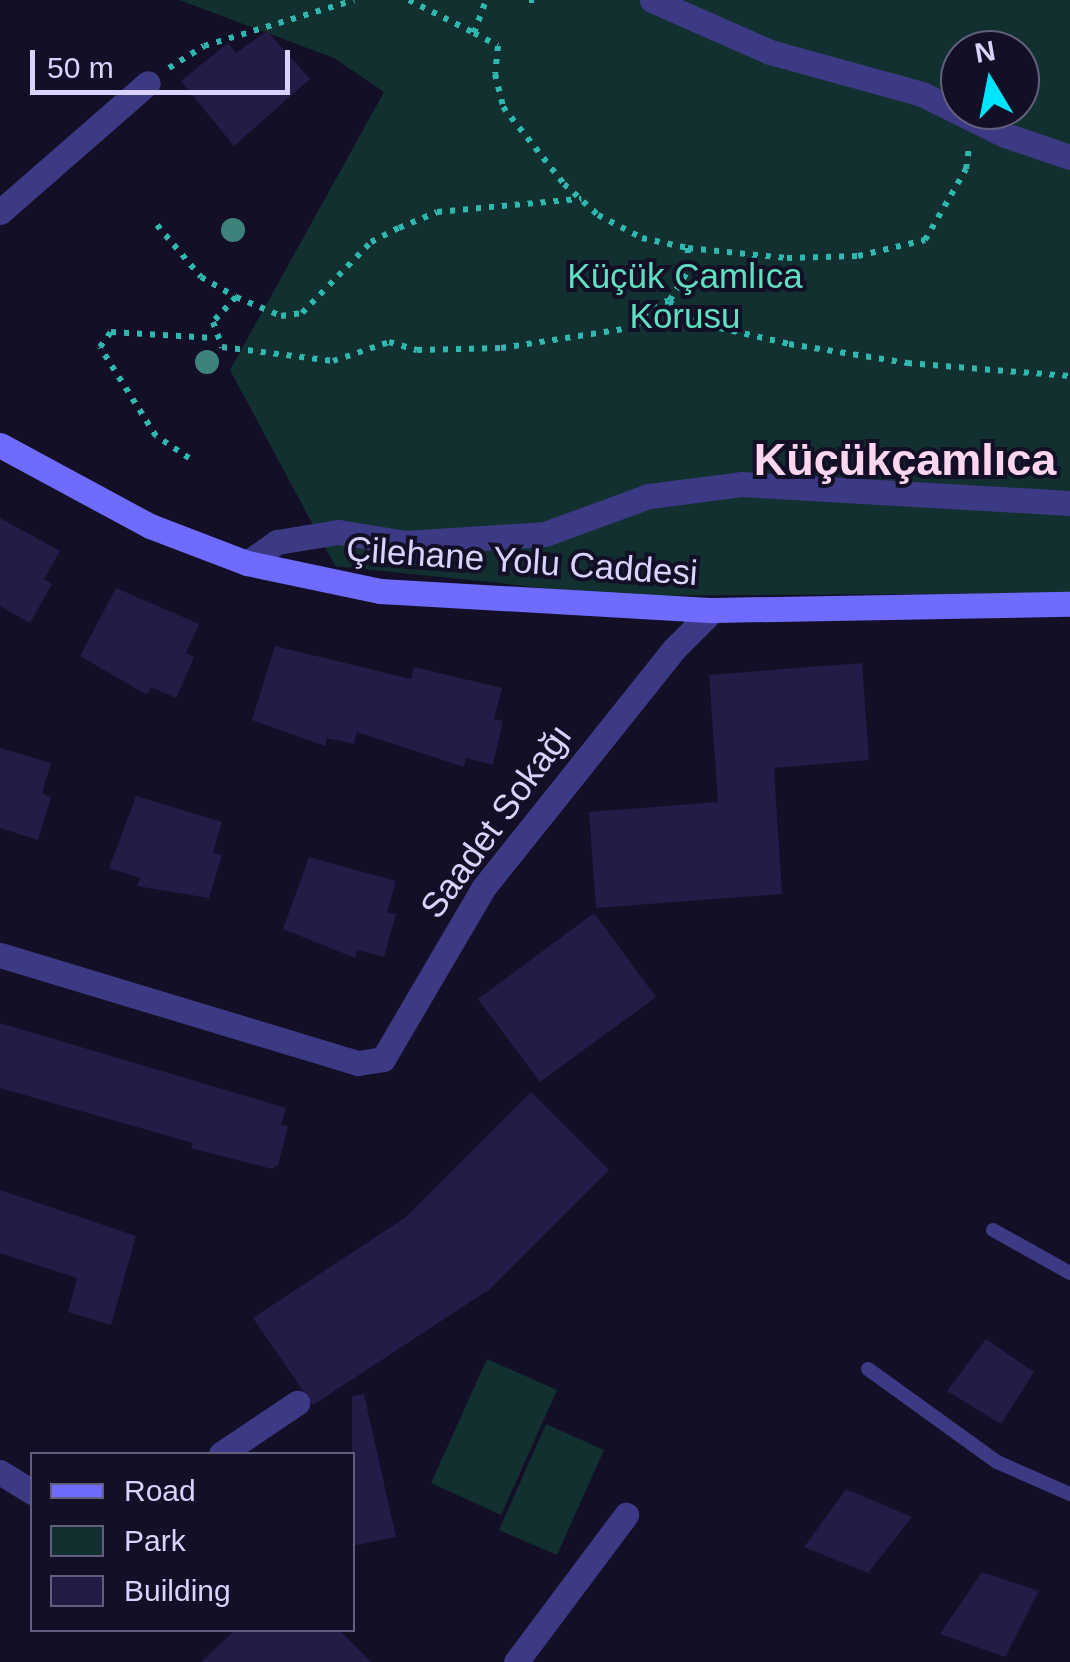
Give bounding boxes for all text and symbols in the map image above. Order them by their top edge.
scale bar [35,30,295,92]
north arrow [940,30,1040,130]
text: N [972,35,998,69]
text: 50 m [47,51,114,84]
park label: Küçük Çamlıca Korusu [567,255,803,337]
district label: Küçükçamlıca [754,433,1056,487]
street label: Çilehane Yolu Caddesi [345,528,699,594]
street label: Saadet Sokağı [412,716,580,926]
legend [30,1452,355,1632]
text: Road [124,1474,196,1507]
text: Park [124,1524,186,1557]
text: Building [124,1574,231,1607]

